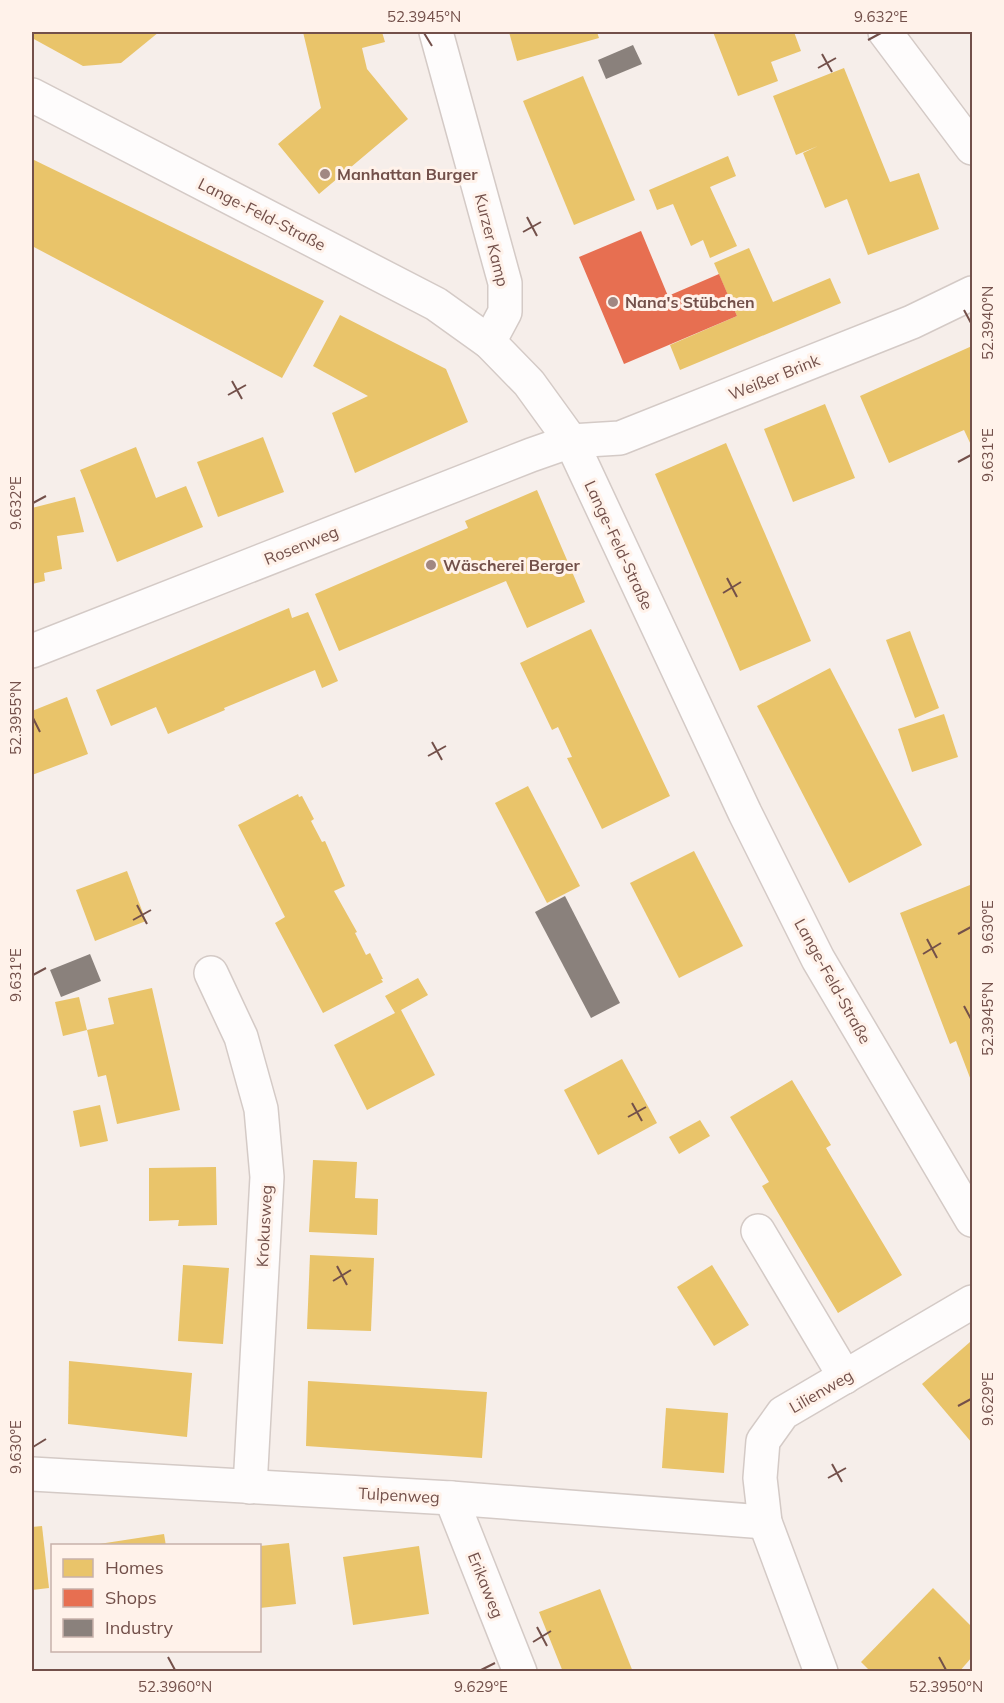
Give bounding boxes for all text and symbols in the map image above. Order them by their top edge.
text: 52.3945°N [387,7,461,26]
text: 9.632°E [854,7,908,26]
place label: Manhattan Burger [337,164,478,184]
marker: Manhattan Burger [318,167,332,181]
street label: Lange-Feld-Straße [195,173,329,255]
street label: Kurzer Kamp [471,191,513,289]
text: 52.3940°N [978,286,997,360]
place label: Nana's Stübchen [625,292,755,312]
marker: Nana's Stübchen [606,295,620,309]
street label: Weißer Brink [726,349,823,404]
text: 9.631°E [978,428,997,482]
text: 9.632°E [6,476,25,530]
street label: Lange-Feld-Straße [580,477,658,613]
street label: Rosenweg [261,521,341,569]
place label: Wäscherei Berger [443,555,581,575]
marker: Wäscherei Berger [424,558,438,572]
text: 52.3955°N [6,681,25,755]
text: 9.630°E [978,900,997,954]
street label: Lange-Feld-Straße [790,915,876,1047]
text: 9.631°E [6,948,25,1002]
text: 52.3945°N [978,982,997,1056]
street label: Krokusweg [252,1184,276,1268]
street label: Lilienweg [786,1365,856,1417]
text: 9.629°E [978,1372,997,1426]
text: 9.630°E [6,1420,25,1474]
street label: Tulpenweg [358,1483,440,1507]
legend [51,1544,261,1652]
street label: Erikaweg [464,1549,508,1621]
text: Homes [105,1556,164,1579]
text: Shops [105,1586,157,1609]
text: Industry [105,1616,174,1639]
text: 52.3960°N [138,1677,212,1696]
text: 9.629°E [454,1677,508,1696]
text: 52.3950°N [909,1677,983,1696]

